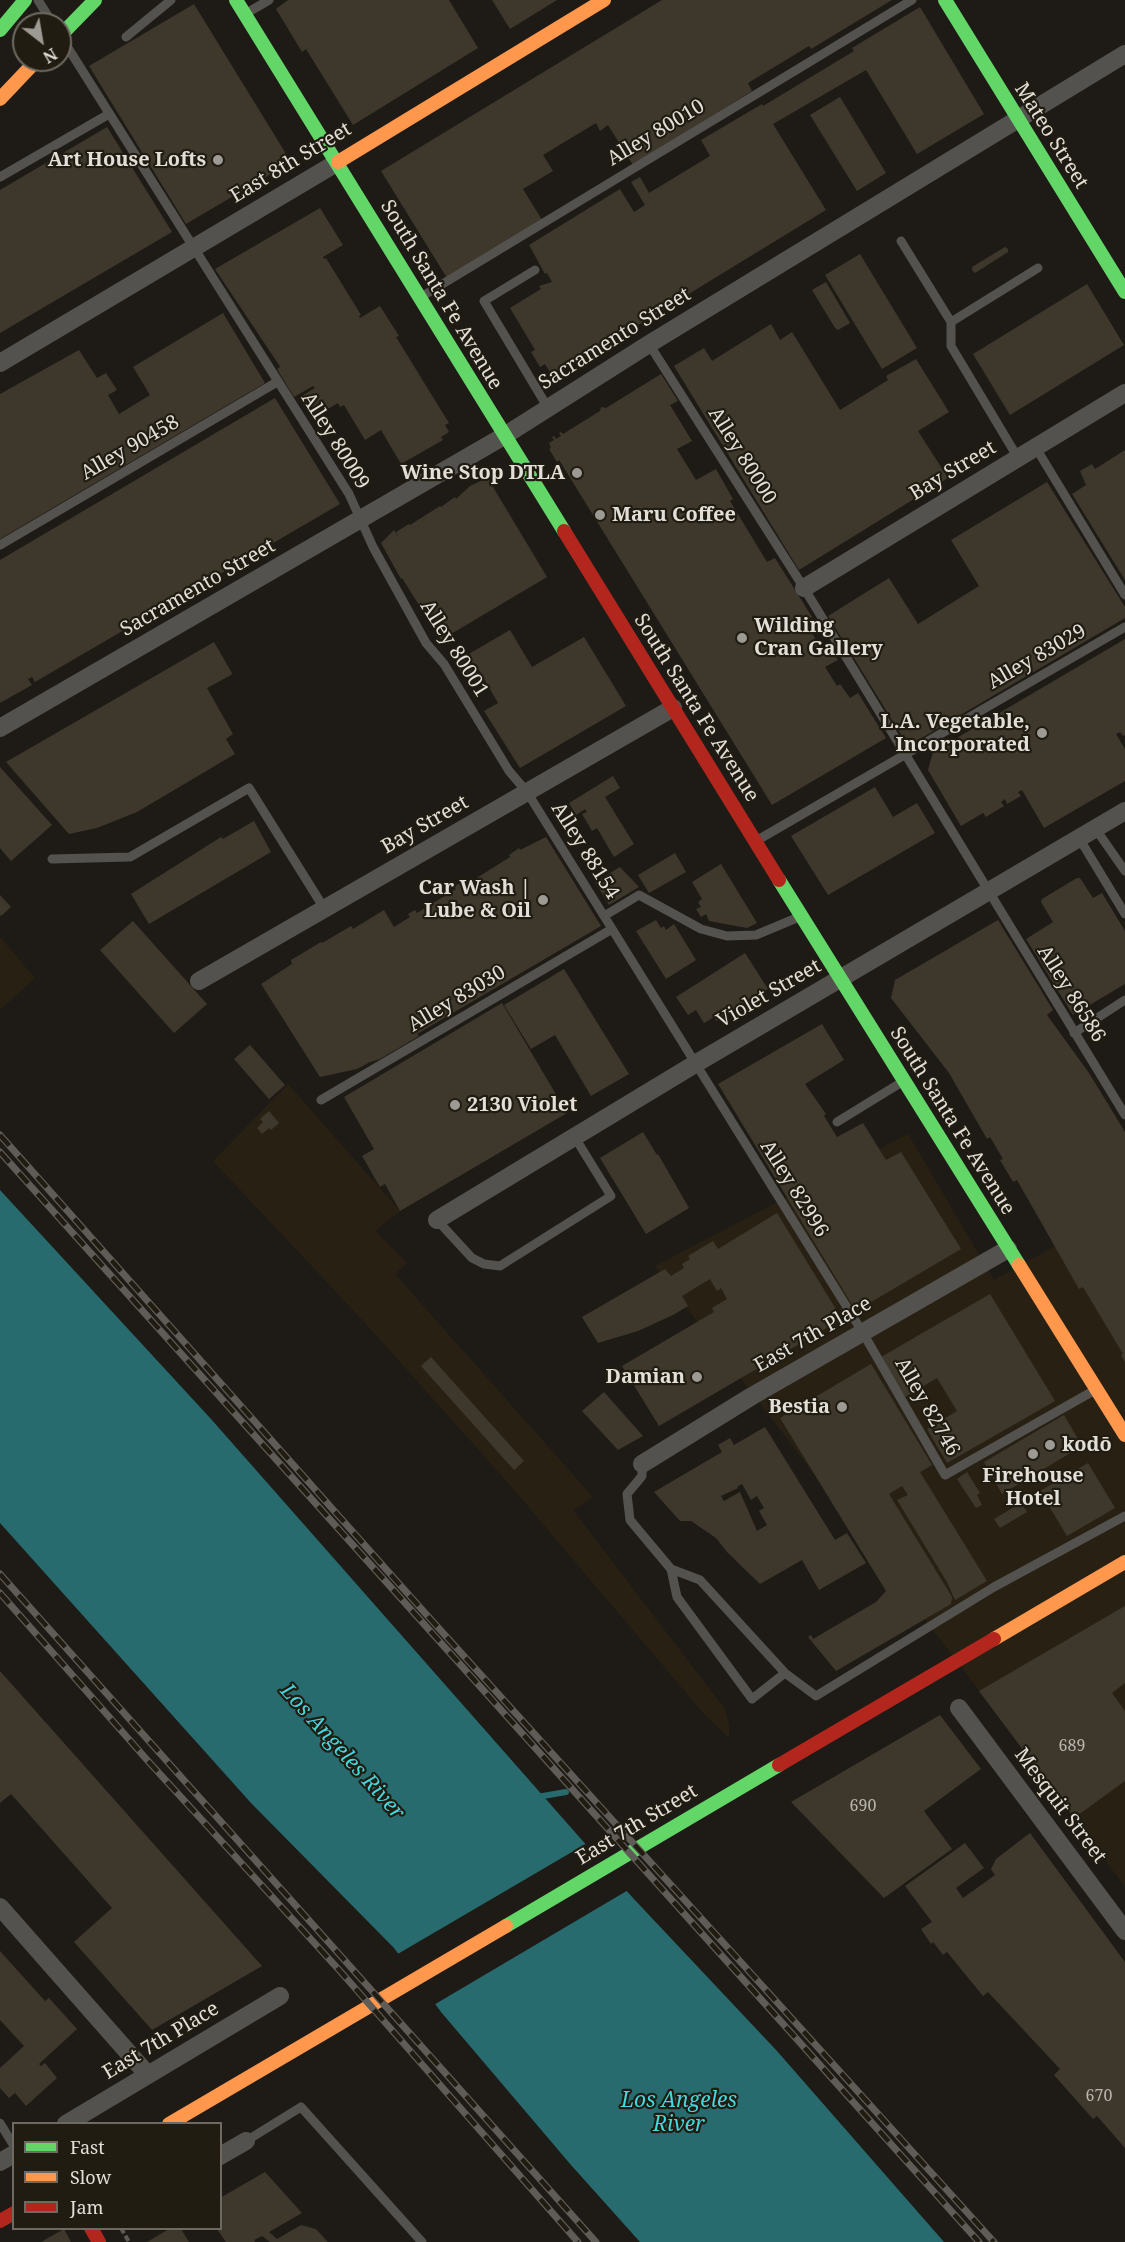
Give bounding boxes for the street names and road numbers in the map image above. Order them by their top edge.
street label: Mateo Street [1009,79,1093,193]
street label: Alley 80010 [603,94,709,172]
street label: East 8th Street [226,117,356,209]
street label: South Santa Fe Avenue [375,196,507,394]
street label: Sacramento Street [535,283,695,395]
street label: Alley 80009 [296,388,374,494]
street label: Alley 80000 [703,403,781,509]
street label: Alley 90458 [77,410,183,486]
street label: Bay Street [906,436,1000,506]
street label: Sacramento Street [117,534,279,642]
street label: Alley 80001 [415,596,493,702]
street label: South Santa Fe Avenue [628,610,764,806]
street label: Alley 83029 [984,619,1090,695]
street label: Bay Street [377,791,473,859]
street label: Alley 88154 [546,798,624,904]
street label: Alley 86586 [1032,941,1110,1047]
street label: Violet Street [713,955,825,1033]
street label: Alley 83030 [404,960,510,1038]
street label: South Santa Fe Avenue [884,1023,1020,1219]
street label: Alley 82996 [755,1136,833,1242]
street label: East 7th Place [750,1292,876,1378]
street label: Alley 82746 [889,1354,965,1460]
street label: Mesquit Street [1009,1744,1111,1868]
street label: East 7th Street [572,1779,702,1871]
street label: East 7th Place [99,1997,223,2085]

